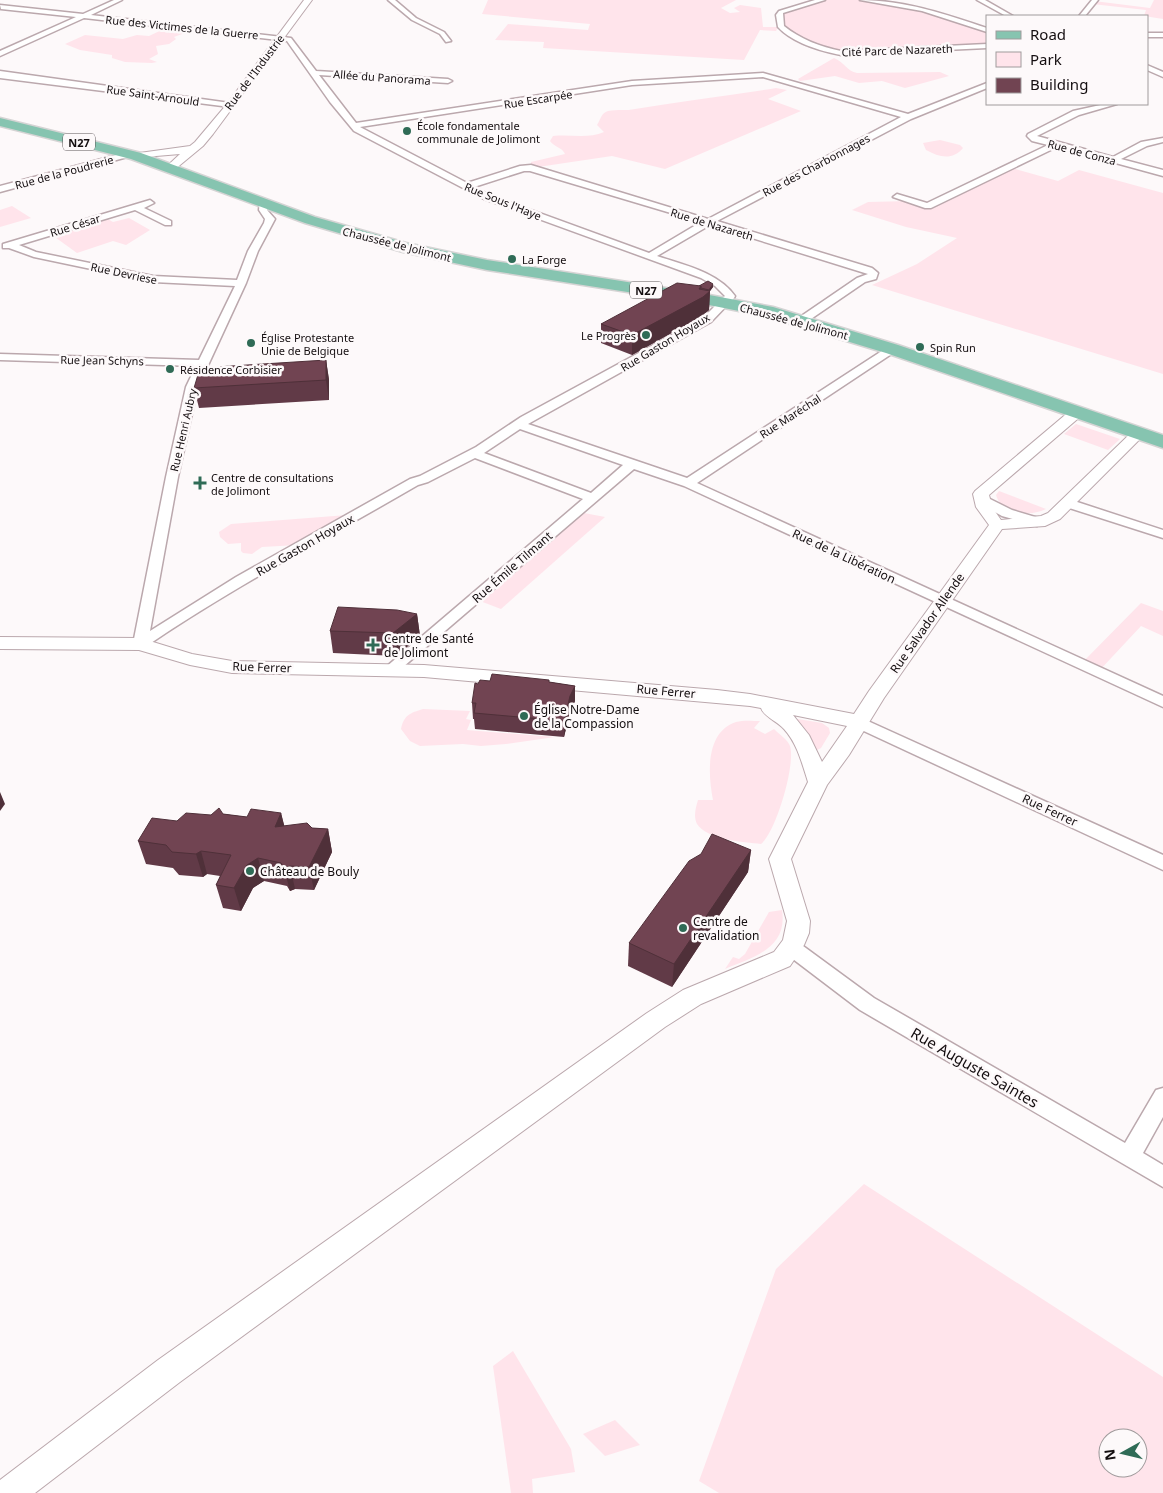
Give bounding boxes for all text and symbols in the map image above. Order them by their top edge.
street label: Rue des Victimes de la Guerre [105,12,259,42]
legend [986,15,1148,105]
text: Road [1030,24,1066,44]
street label: Rue de l'Industrie [221,31,287,113]
street label: Cité Parc de Nazareth [841,41,953,59]
text: Park [1030,49,1062,69]
street label: Allée du Panorama [333,66,431,88]
text: Building [1030,74,1088,94]
street label: Rue Saint-Arnould [106,81,200,109]
street label: Rue Escarpée [503,86,573,112]
place label: École fondamentale communale de Jolimont [417,118,540,146]
marker: École fondamentale communale de Jolimont [401,125,413,137]
street label: Rue des Charbonnages [760,130,872,200]
road number: N27 [63,134,95,150]
street label: Rue de Conza [1046,136,1118,168]
street label: Rue de la Poudrerie [13,152,115,192]
street label: Rue Sous l'Haye [462,179,544,223]
street label: Rue de Nazareth [669,204,755,244]
street label: Rue César [48,210,102,240]
street label: Chaussée de Jolimont [341,223,453,265]
place label: La Forge [522,252,567,267]
marker: La Forge [506,253,518,265]
street label: Rue Devriese [89,259,159,287]
road number: N27 [630,282,662,298]
street label: Chaussée de Jolimont [738,299,850,343]
street label: Rue Gaston Hoyaux [618,309,712,375]
place label: Le Progrès [581,328,636,343]
marker: Le Progrès [640,329,652,341]
place label: Église Protestante Unie de Belgique [261,330,354,358]
marker: Église Protestante Unie de Belgique [245,337,257,349]
place label: Spin Run [930,340,976,355]
marker: Spin Run [914,341,926,353]
street label: Rue Jean Schyns [60,352,144,368]
place label: Résidence Corbisier [180,362,282,377]
marker: Résidence Corbisier [164,363,176,375]
street label: Rue Henri Aubry [166,387,200,473]
street label: Rue Maréchal [756,391,824,441]
place label: Centre de consultations de Jolimont [211,470,333,498]
marker: Centre de consultations de Jolimont [193,476,207,490]
street label: Rue Gaston Hoyaux [253,510,358,580]
street label: Rue de la Libération [790,525,898,587]
street label: Rue Émile Tilmant [468,527,556,607]
street label: Rue Salvador Allende [886,569,968,677]
place label: Centre de Santé de Jolimont [384,630,474,661]
marker: Centre de Santé de Jolimont [366,638,380,652]
street label: Rue Ferrer [232,657,292,677]
street label: Rue Ferrer [636,680,696,702]
place label: Église Notre-Dame de la Compassion [534,701,640,732]
marker: Église Notre-Dame de la Compassion [518,710,530,722]
street label: Rue Ferrer [1020,790,1080,830]
place label: Château de Bouly [260,863,360,880]
marker: Château de Bouly [244,865,256,877]
place label: Centre de revalidation [693,913,759,944]
marker: Centre de revalidation [677,922,689,934]
street label: Rue Auguste Saintes [908,1022,1042,1112]
north arrow [1098,1428,1148,1478]
text: N [1099,1448,1120,1462]

